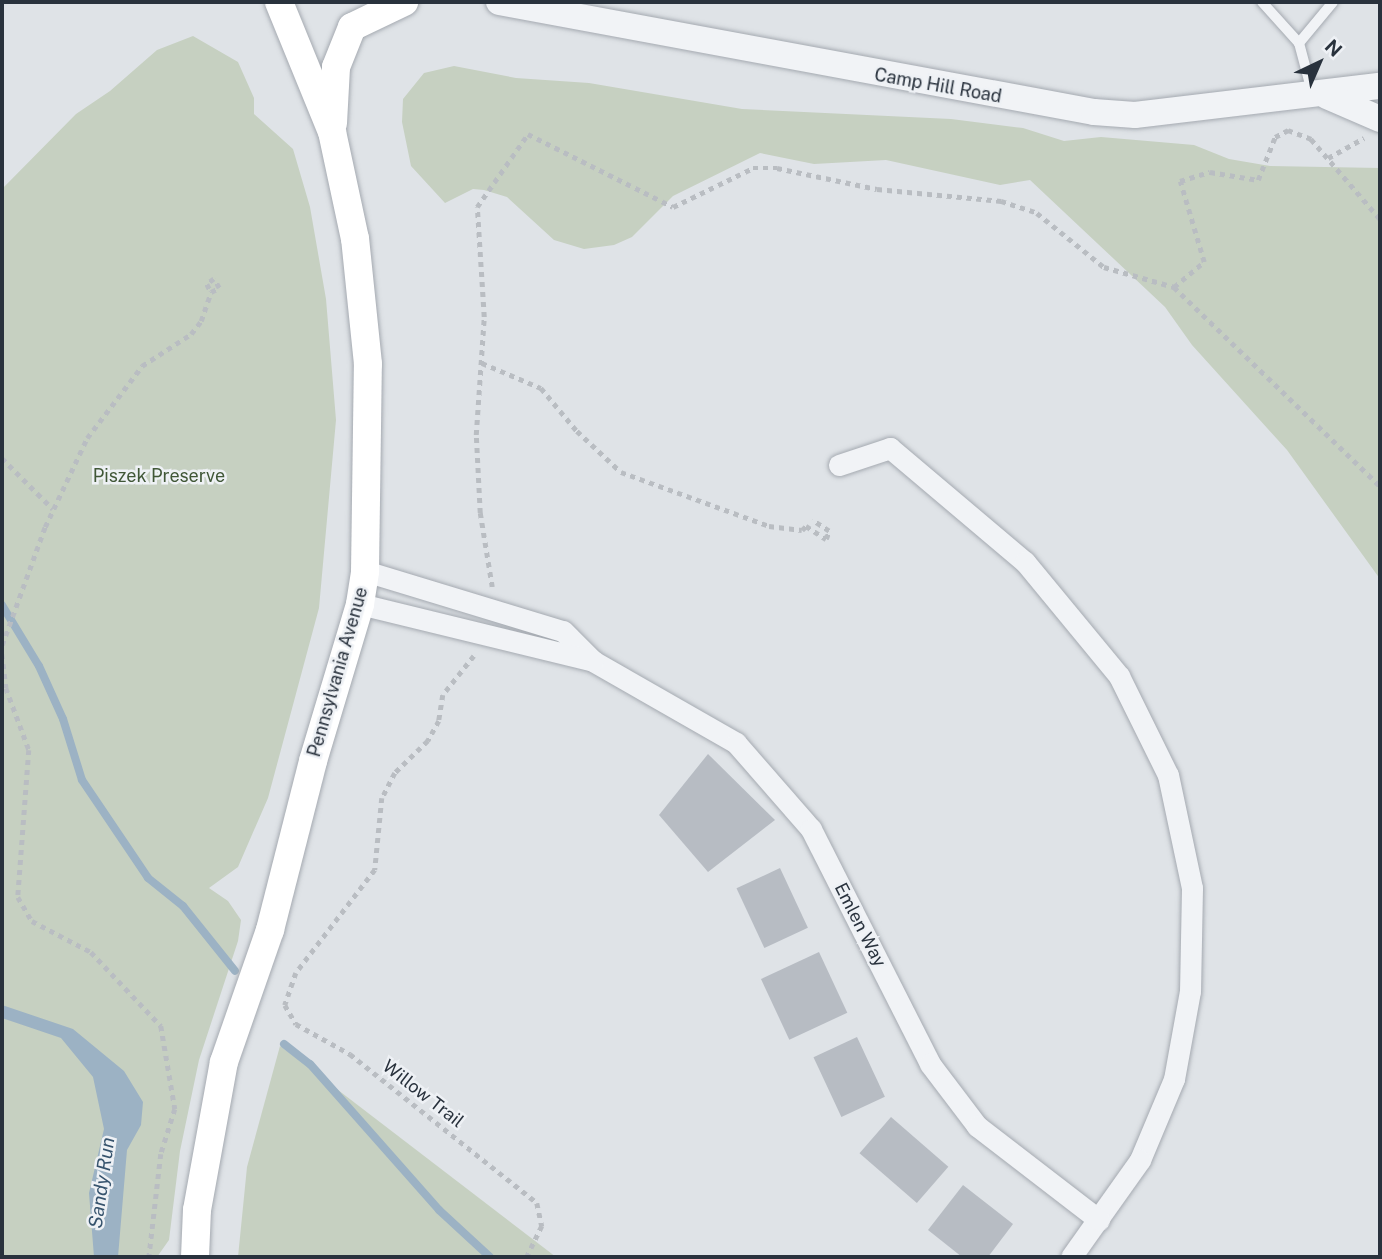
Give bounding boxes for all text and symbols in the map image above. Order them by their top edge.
north arrow [1284,28,1354,98]
text: N [1321,35,1347,61]
street label: Camp Hill Road [873,64,1003,108]
park label: Piszek Preserve [93,465,225,487]
street label: Pennsylvania Avenue [303,585,373,759]
street label: Emlen Way [829,879,891,971]
street label: Willow Trail [378,1056,468,1132]
water label: Sandy Run [84,1136,120,1230]

